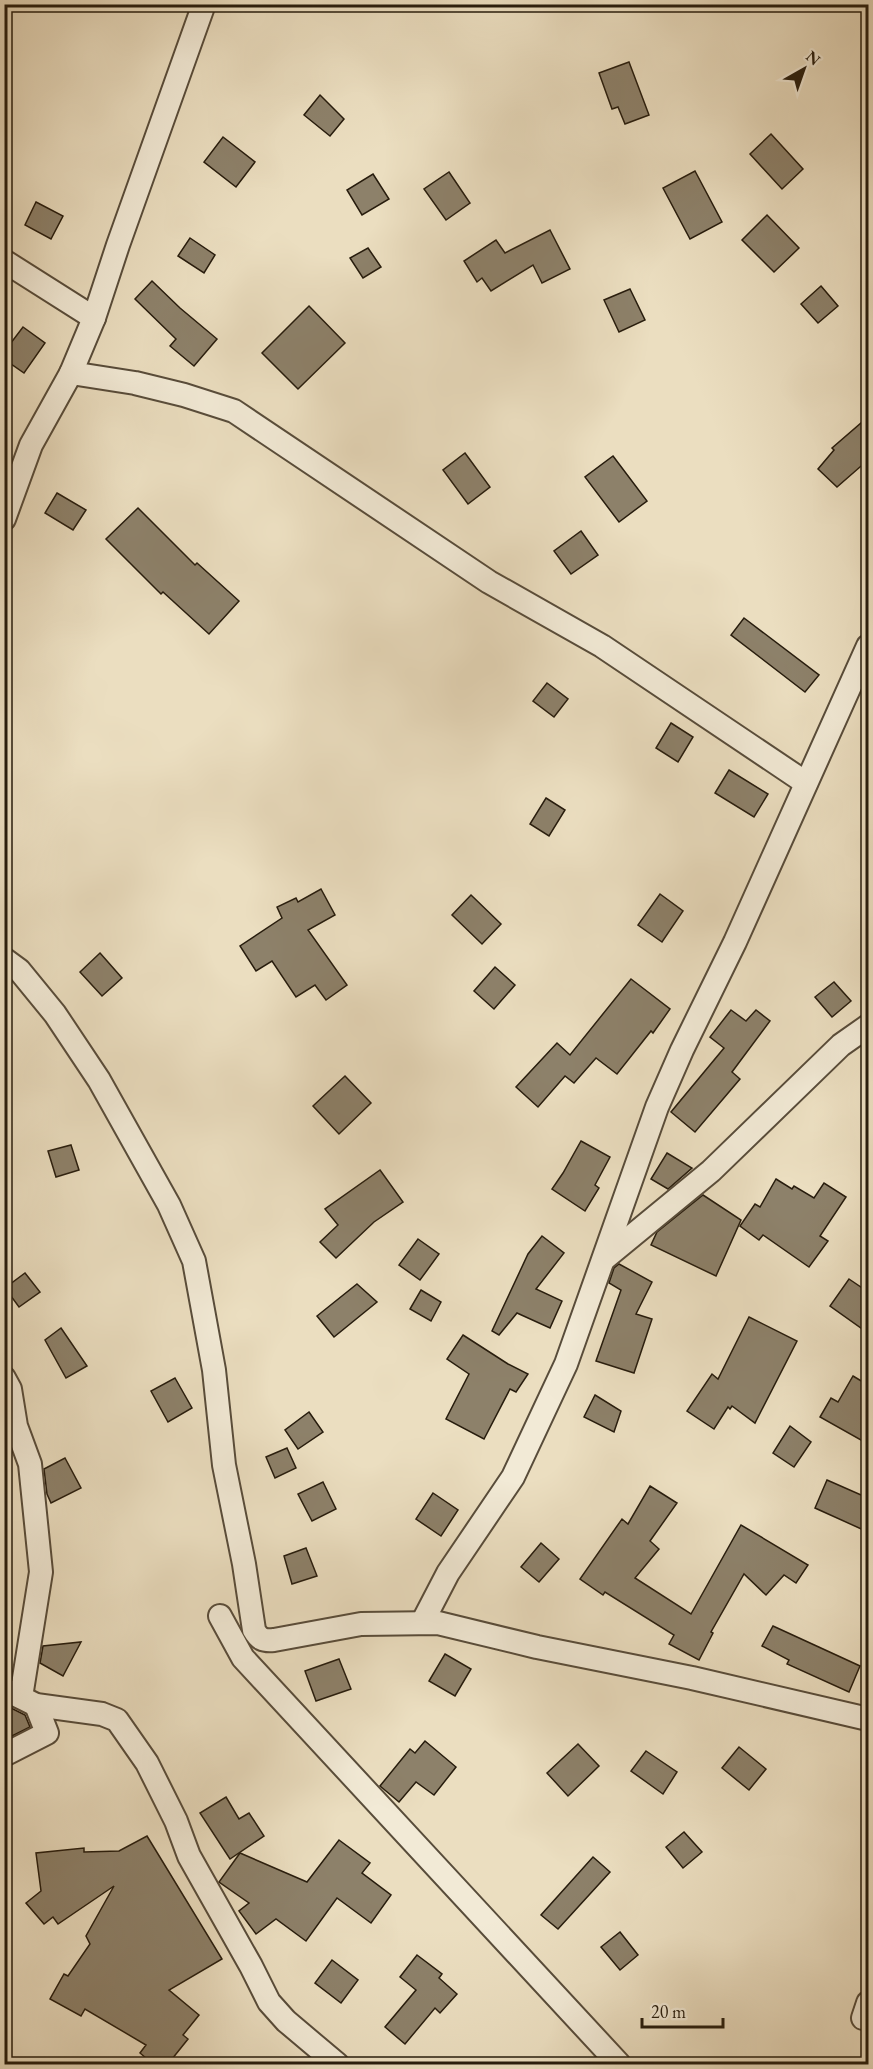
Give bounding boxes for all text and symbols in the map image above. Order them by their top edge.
north arrow [774,39,834,99]
text: N [802,46,825,70]
scale bar [642,1991,723,2029]
text: 20 m [651,2000,686,2023]

